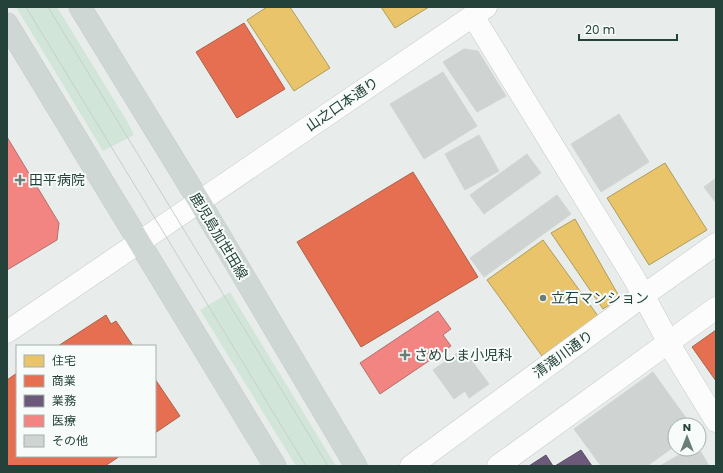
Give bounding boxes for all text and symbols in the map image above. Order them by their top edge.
scale bar [579,16,677,42]
text: 20 m [585,21,615,38]
street label: 山之口本通り [302,72,382,136]
place label: 田平病院 [29,170,85,190]
marker: 田平病院 [14,174,26,186]
street label: 鹿児島加世田線 [185,189,253,283]
place label: 立石マンション [551,288,649,308]
marker: 立石マンション [538,293,548,303]
street label: 清滝川通り [529,325,597,383]
legend [16,345,156,457]
place label: さめしま小児科 [414,345,512,365]
marker: さめしま小児科 [399,349,411,361]
text: 住宅 [52,352,76,369]
text: 商業 [52,372,76,389]
text: 業務 [52,392,76,409]
text: 医療 [52,412,76,429]
north arrow [667,417,707,457]
text: N [683,419,691,435]
text: その他 [52,432,88,449]

